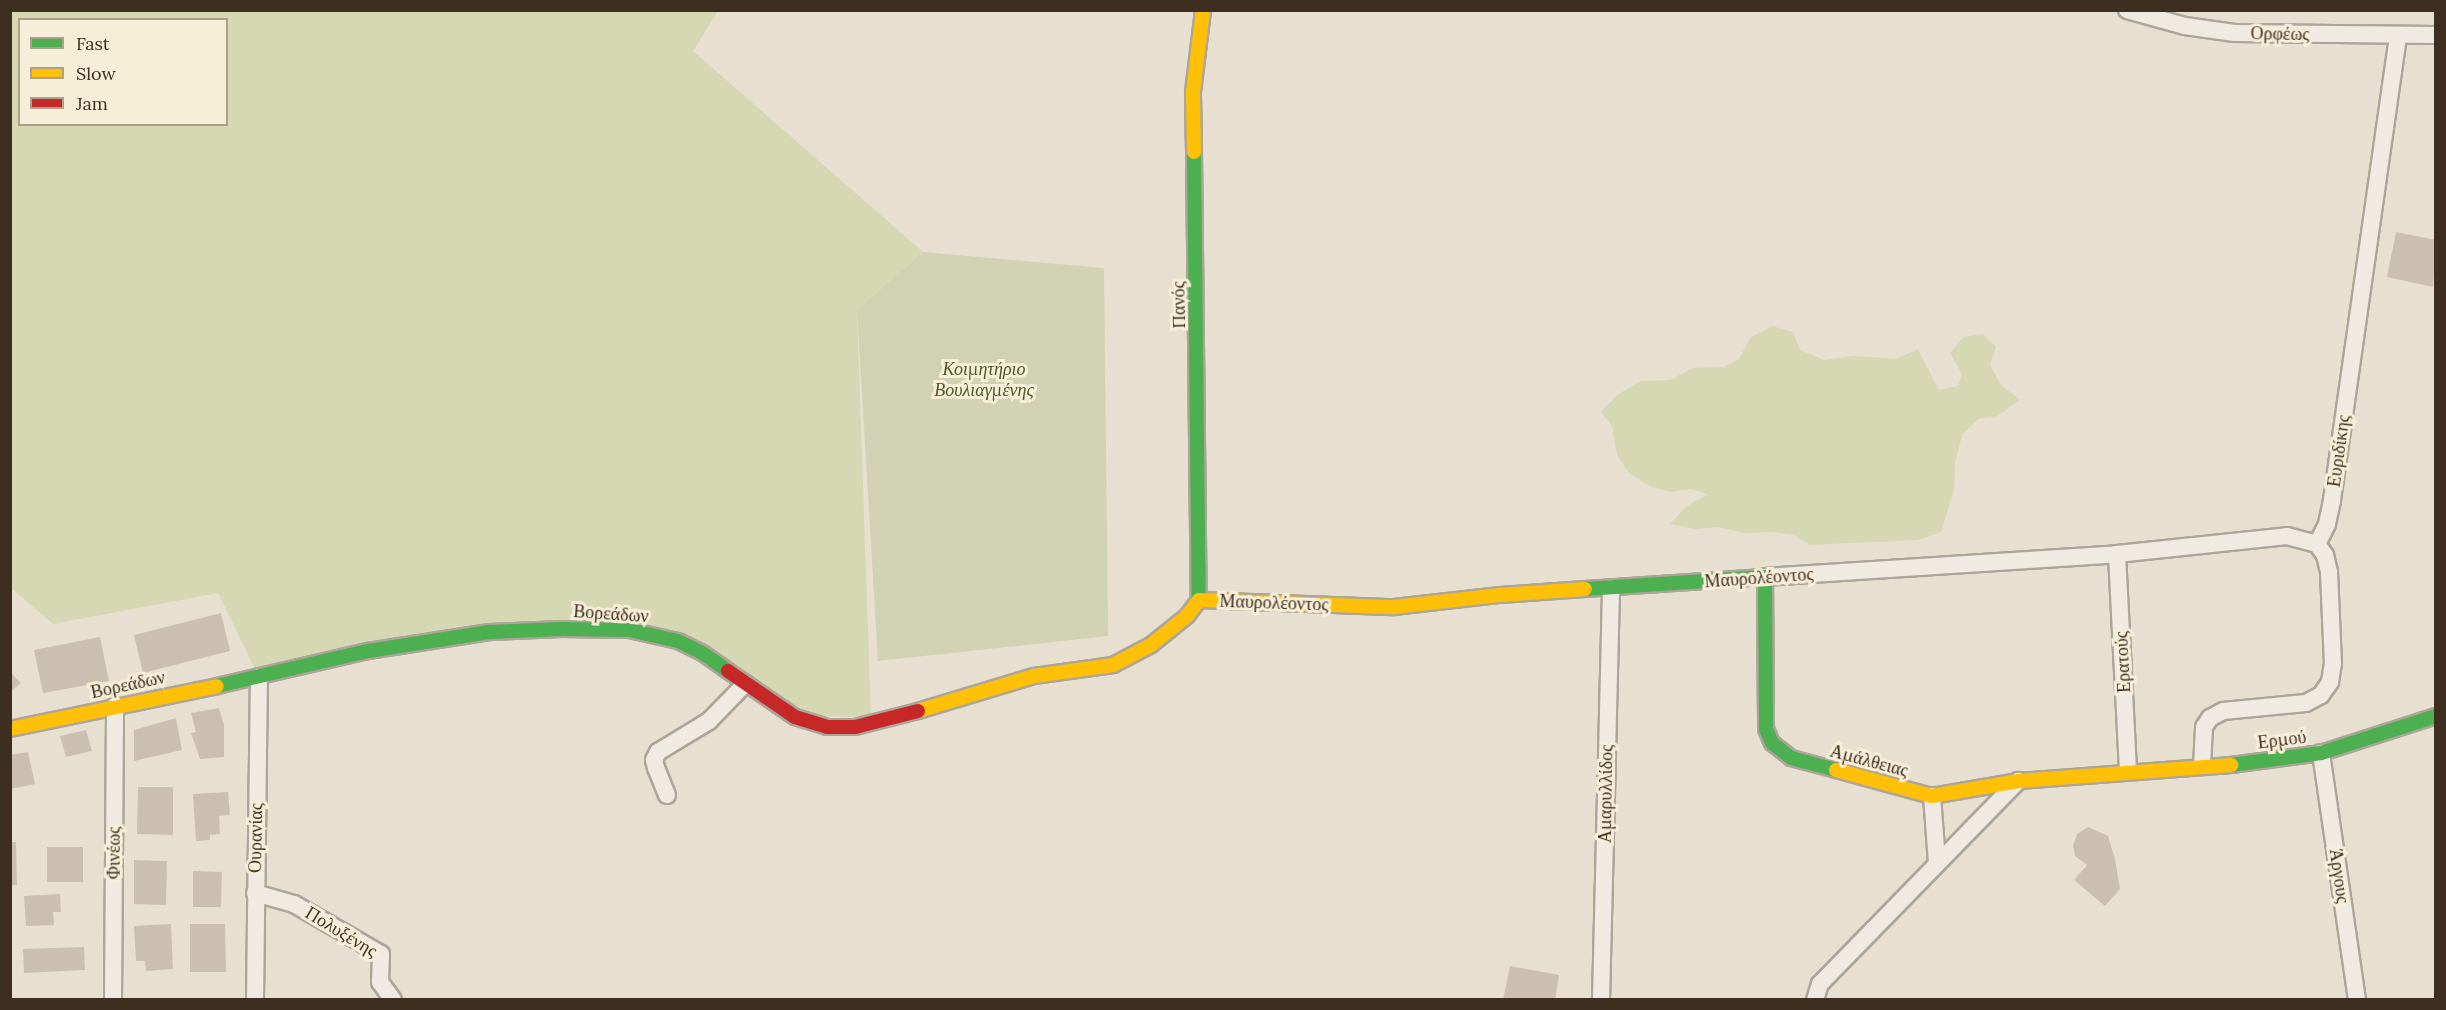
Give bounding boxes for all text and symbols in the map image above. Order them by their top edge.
legend [18,18,228,126]
street label: Ορφέως [2250,23,2310,45]
text: Fast [76,32,110,55]
text: Slow [76,62,116,85]
text: Jam [76,92,108,115]
street label: Πανός [1168,281,1190,329]
park label: Κοιμητήριο Βουλιαγμένης [934,359,1034,401]
street label: Ευριδίκης [2323,414,2355,488]
street label: Μαυρολέοντος [1704,563,1814,593]
street label: Μαυρολέοντος [1219,590,1329,616]
street label: Βορεάδων [573,601,649,627]
street label: Ερατούς [2111,631,2135,693]
street label: Βορεάδων [89,667,167,703]
street label: Ερμού [2256,726,2308,754]
street label: Αμάλθειας [1828,740,1910,782]
street label: Αμαρυλλίδος [1594,745,1618,843]
street label: Ουρανίας [245,803,267,873]
street label: Φινέως [103,827,125,879]
street label: Άργους [2324,847,2354,905]
street label: Πολυξένης [301,902,381,962]

